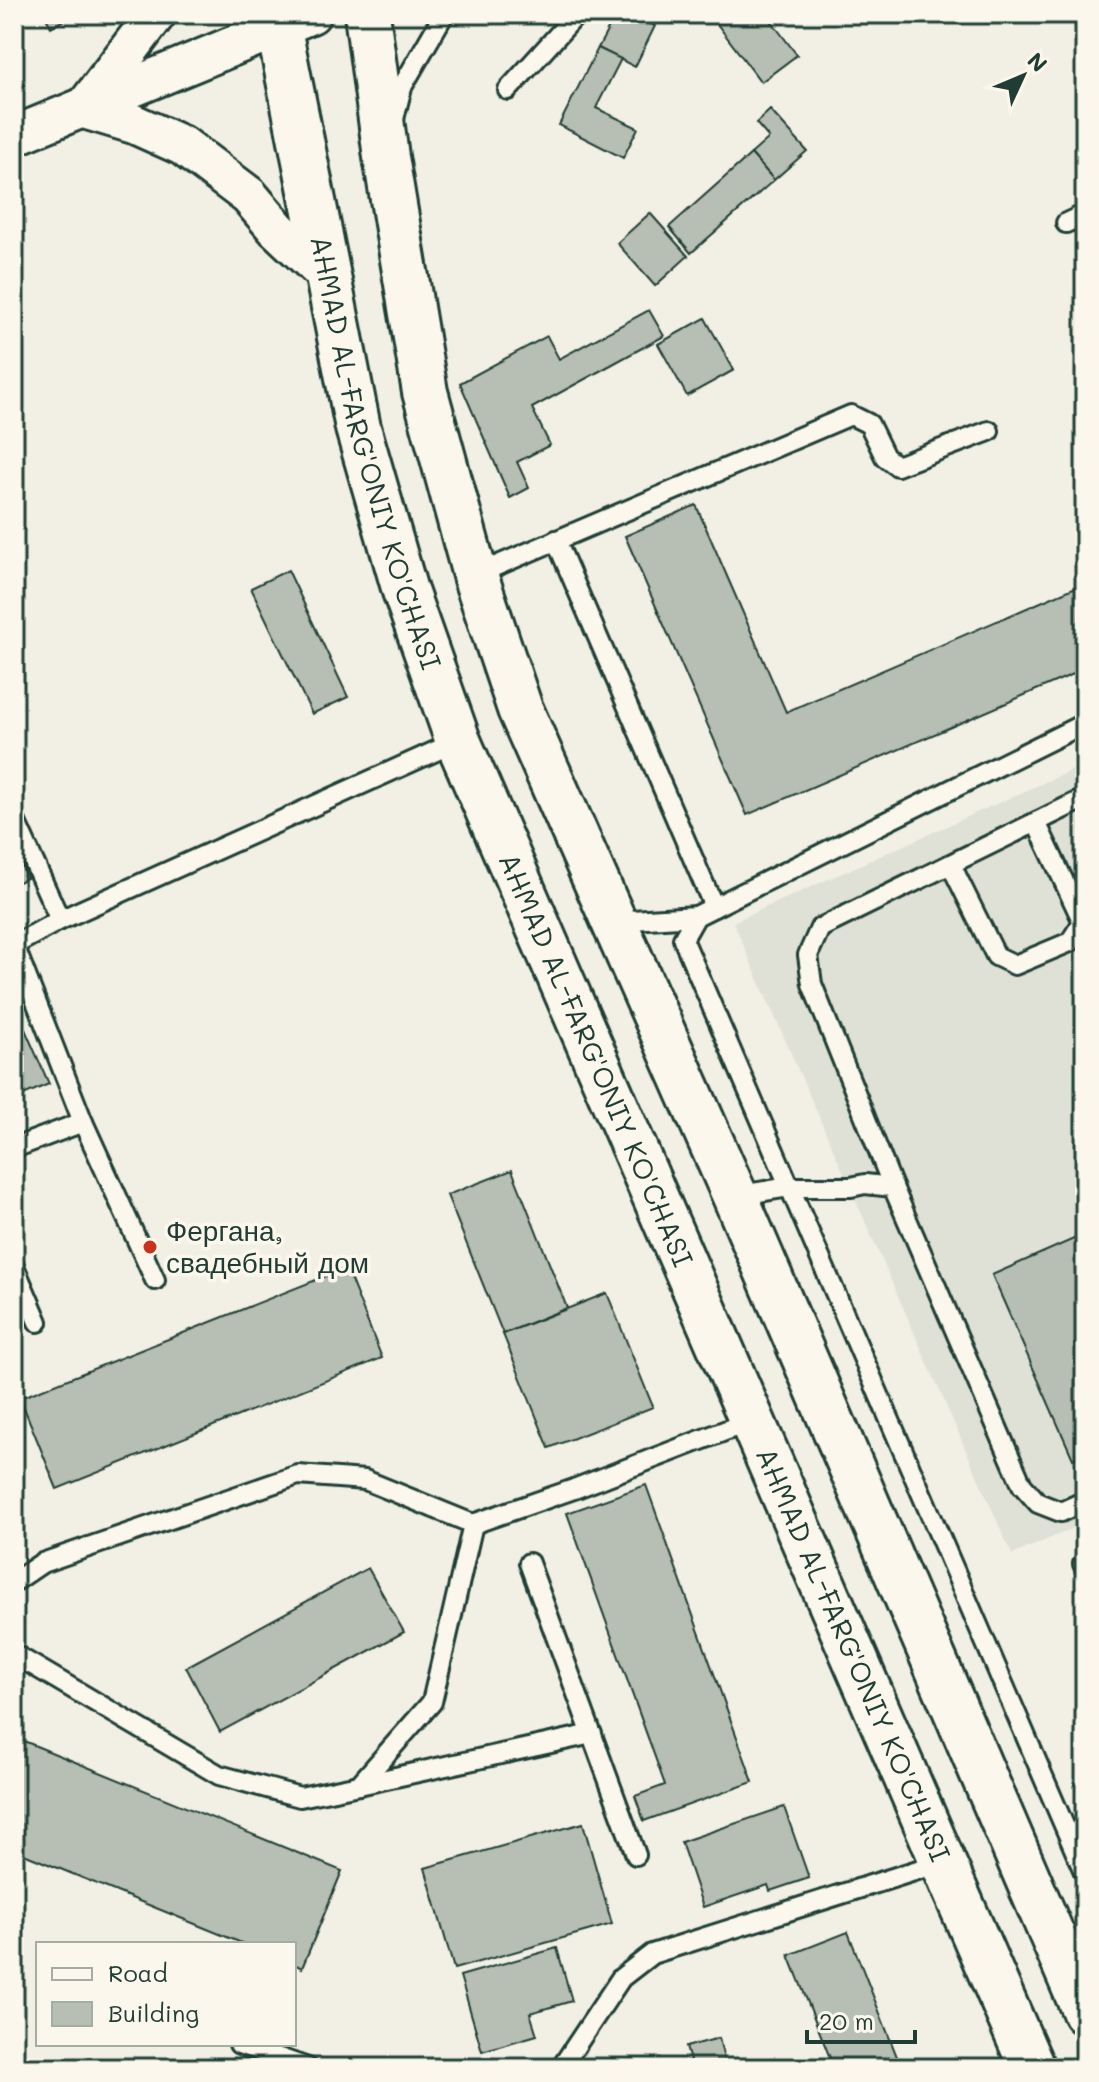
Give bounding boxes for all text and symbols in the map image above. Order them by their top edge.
north arrow [983,36,1063,116]
text: N [1022,46,1054,78]
street label: AHMAD AL-FARG'ONIY KO'CHASI [303,232,450,674]
street label: AHMAD AL-FARG'ONIY KO'CHASI [491,847,702,1272]
place label: Фергана, свадебный дом [166,1212,369,1280]
marker: Фергана, свадебный дом [141,1238,159,1256]
street label: AHMAD AL-FARG'ONIY KO'CHASI [749,1442,959,1866]
legend [36,1942,296,2046]
text: Road [108,1957,168,1988]
scale bar [807,1994,915,2044]
text: Building [108,1997,199,2028]
text: 20 m [819,2005,874,2036]

